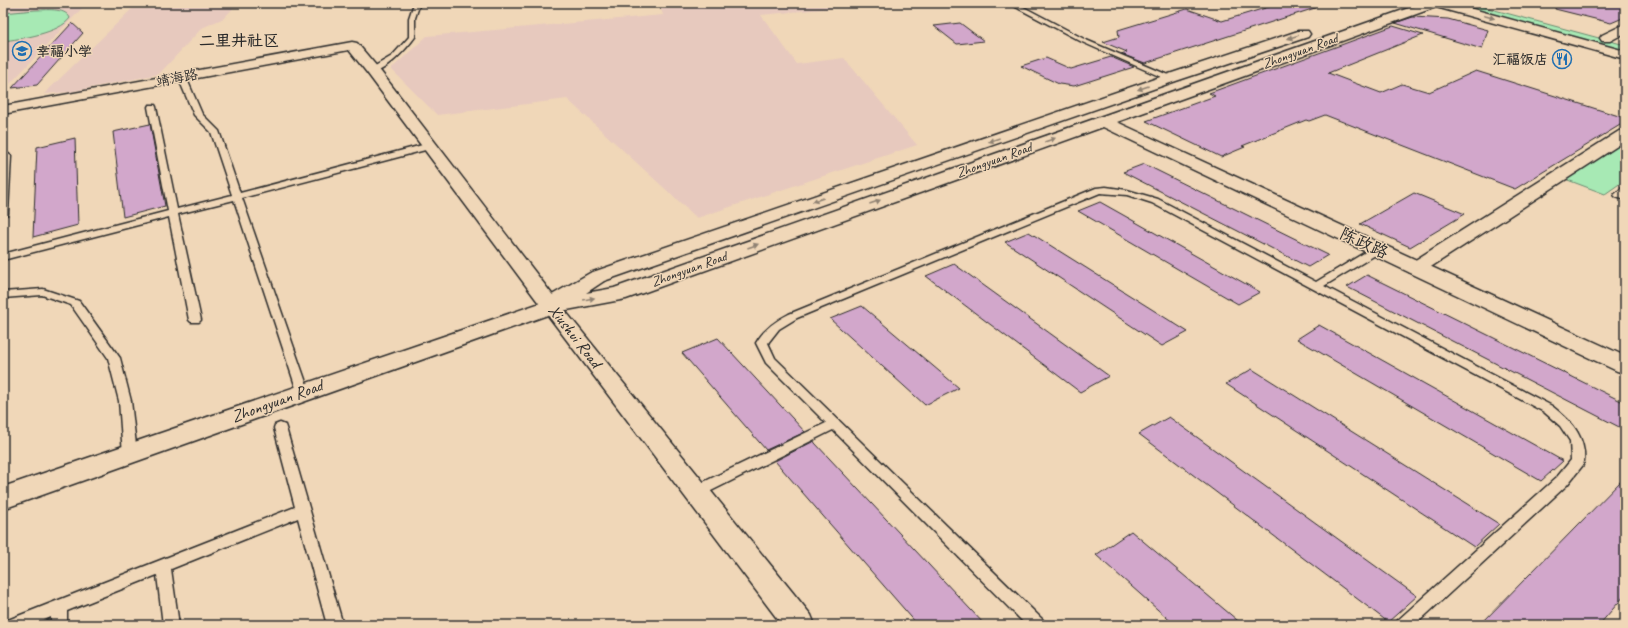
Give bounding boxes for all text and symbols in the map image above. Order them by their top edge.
one-way arrow [1483,14,1495,20]
street label: Zhongyuan Road [1260,29,1342,72]
district label: 二里井社区 [199,31,279,51]
one-way arrow [1287,35,1299,41]
school or university icon: 幸福小学 [11,40,33,62]
place label: 幸福小学 [36,43,92,60]
restaurant icon: 汇福饭店 [1551,48,1573,70]
place label: 汇福饭店 [1492,51,1548,68]
street label: 靖海路 [155,66,199,90]
one-way arrow [1137,85,1149,91]
one-way arrow [1045,136,1057,142]
one-way arrow [987,137,999,143]
street label: Zhongyuan Road [954,138,1036,181]
one-way arrow [812,198,824,204]
one-way arrow [869,199,881,205]
street label: 陈政路 [1336,223,1392,263]
one-way arrow [747,243,759,249]
street label: Zhongyuan Road [649,247,731,290]
one-way arrow [583,296,595,302]
street label: Xiushui Road [544,300,608,374]
street label: Zhongyuan Road [228,374,328,427]

